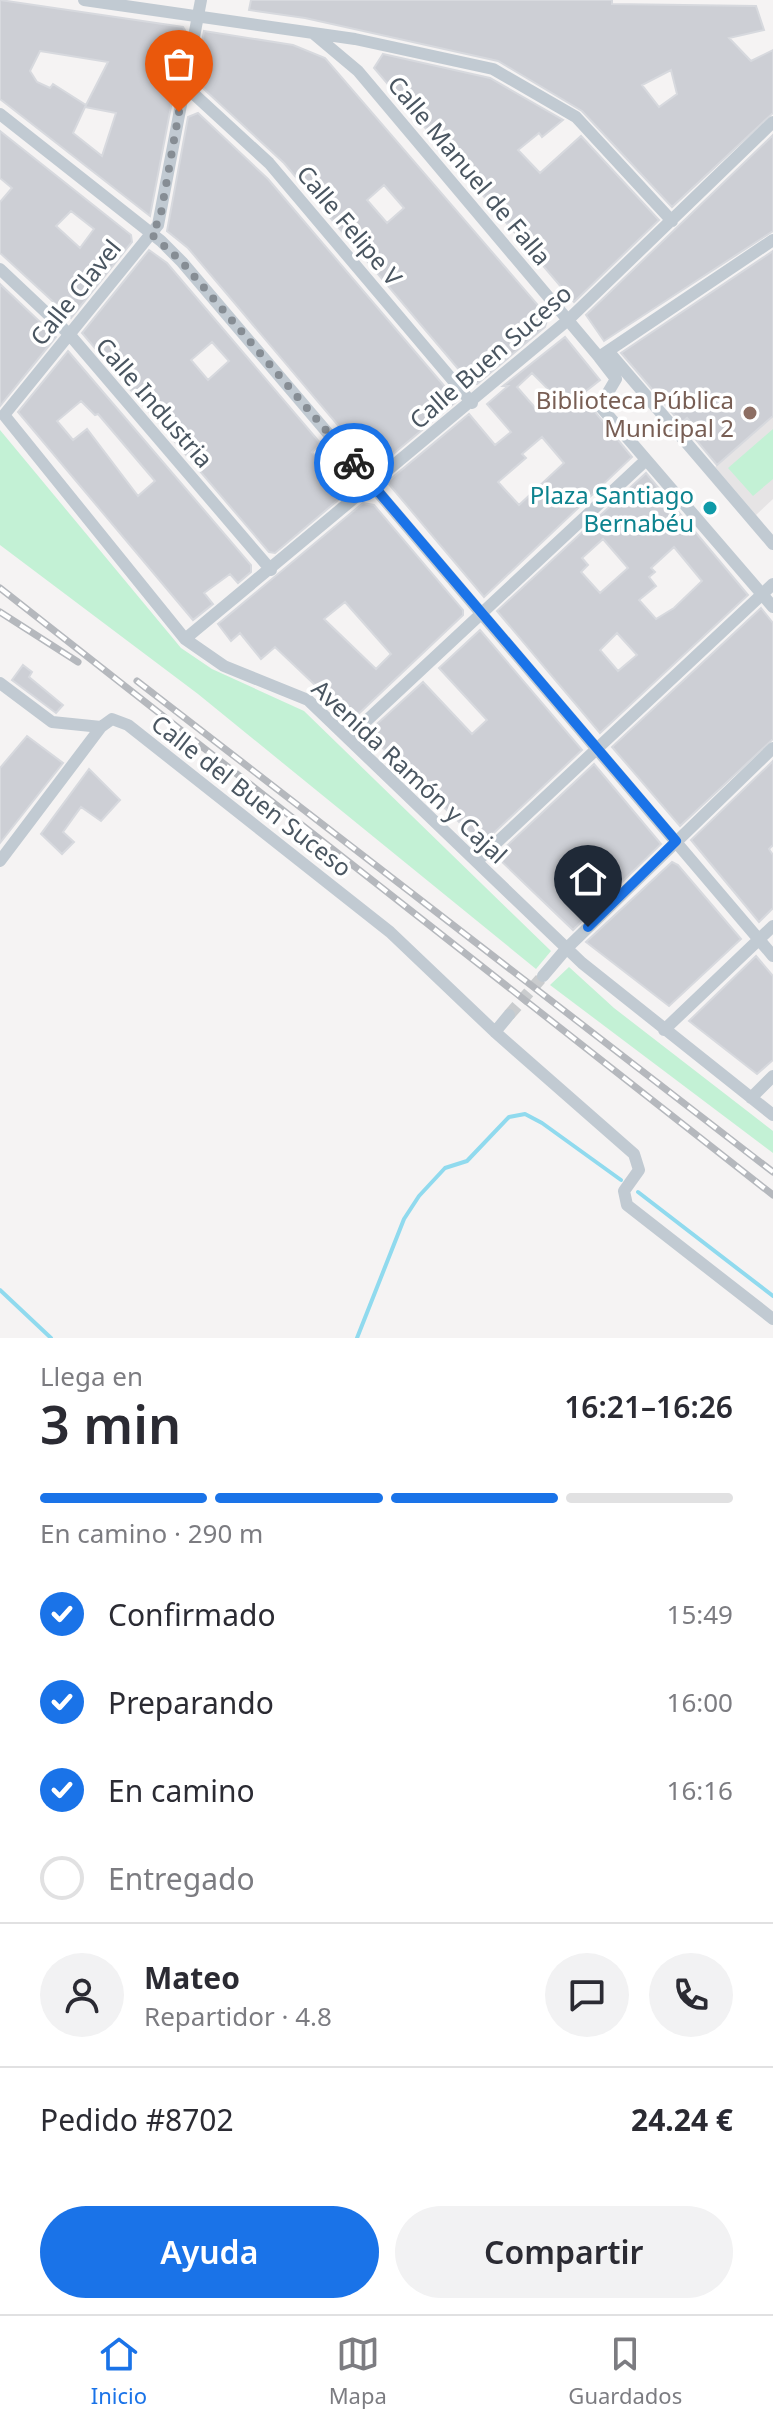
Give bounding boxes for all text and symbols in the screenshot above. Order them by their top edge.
pin [145,30,213,112]
icon: bag [157,42,201,86]
street label: Calle Manuel de Falla [381,68,559,272]
street label: Calle Felipe V [290,158,411,293]
street label: Calle Clavel [22,232,128,352]
street label: Calle Buen Suceso [402,276,578,436]
street label: Calle Industria [89,330,221,474]
place label: Biblioteca Pública Municipal 2 [536,383,734,444]
marker: Biblioteca Pública Municipal 2 [741,404,759,422]
courier [314,423,394,503]
icon: bike [332,441,376,485]
place label: Plaza Santiago Bernabéu [530,478,694,539]
marker: Plaza Santiago Bernabéu [701,499,719,517]
street label: Avenida Ramón y Cajal [305,672,515,870]
street label: Calle del Buen Suceso [145,706,359,884]
pin [554,845,622,927]
icon: home [566,857,610,901]
text: Llega en [40,1358,143,1394]
text: 16:21–16:26 [564,1386,733,1427]
text: 3 min [40,1388,181,1459]
text: En camino · 290 m [40,1515,263,1551]
icon: check [40,1592,84,1636]
text: Confirmado [108,1594,276,1635]
text: 15:49 [667,1596,733,1632]
icon: check [40,1680,84,1724]
text: Preparando [108,1682,274,1723]
text: 16:00 [667,1684,733,1720]
icon: check [40,1768,84,1812]
text: En camino [108,1770,255,1811]
text: 16:16 [667,1772,733,1808]
text: Entregado [108,1858,255,1899]
button: person [40,1953,124,2037]
button: chat [545,1953,629,2037]
button: phone [649,1953,733,2037]
text: Mateo [144,1957,240,1998]
text: Repartidor · 4.8 [144,1998,332,2034]
text: Pedido #8702 [40,2099,234,2140]
text: 24.24 € [631,2099,733,2140]
button: Ayuda [40,2206,379,2298]
button: Compartir [395,2206,733,2298]
tab: Inicio [91,2332,147,2410]
tab: Mapa [329,2332,387,2410]
tab: Guardados [568,2332,682,2410]

